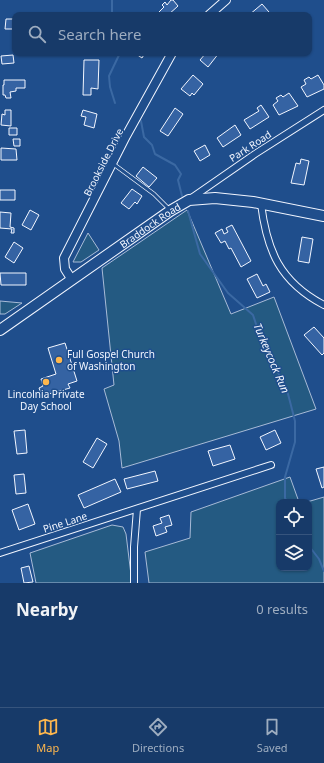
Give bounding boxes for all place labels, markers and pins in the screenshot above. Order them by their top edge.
place label: Full Gospel Church of Washington [67,347,155,373]
marker: Full Gospel Church of Washington [54,355,64,365]
marker: Lincolnia Private Day School [41,377,51,387]
place label: Lincolnia Private Day School [7,387,85,413]

